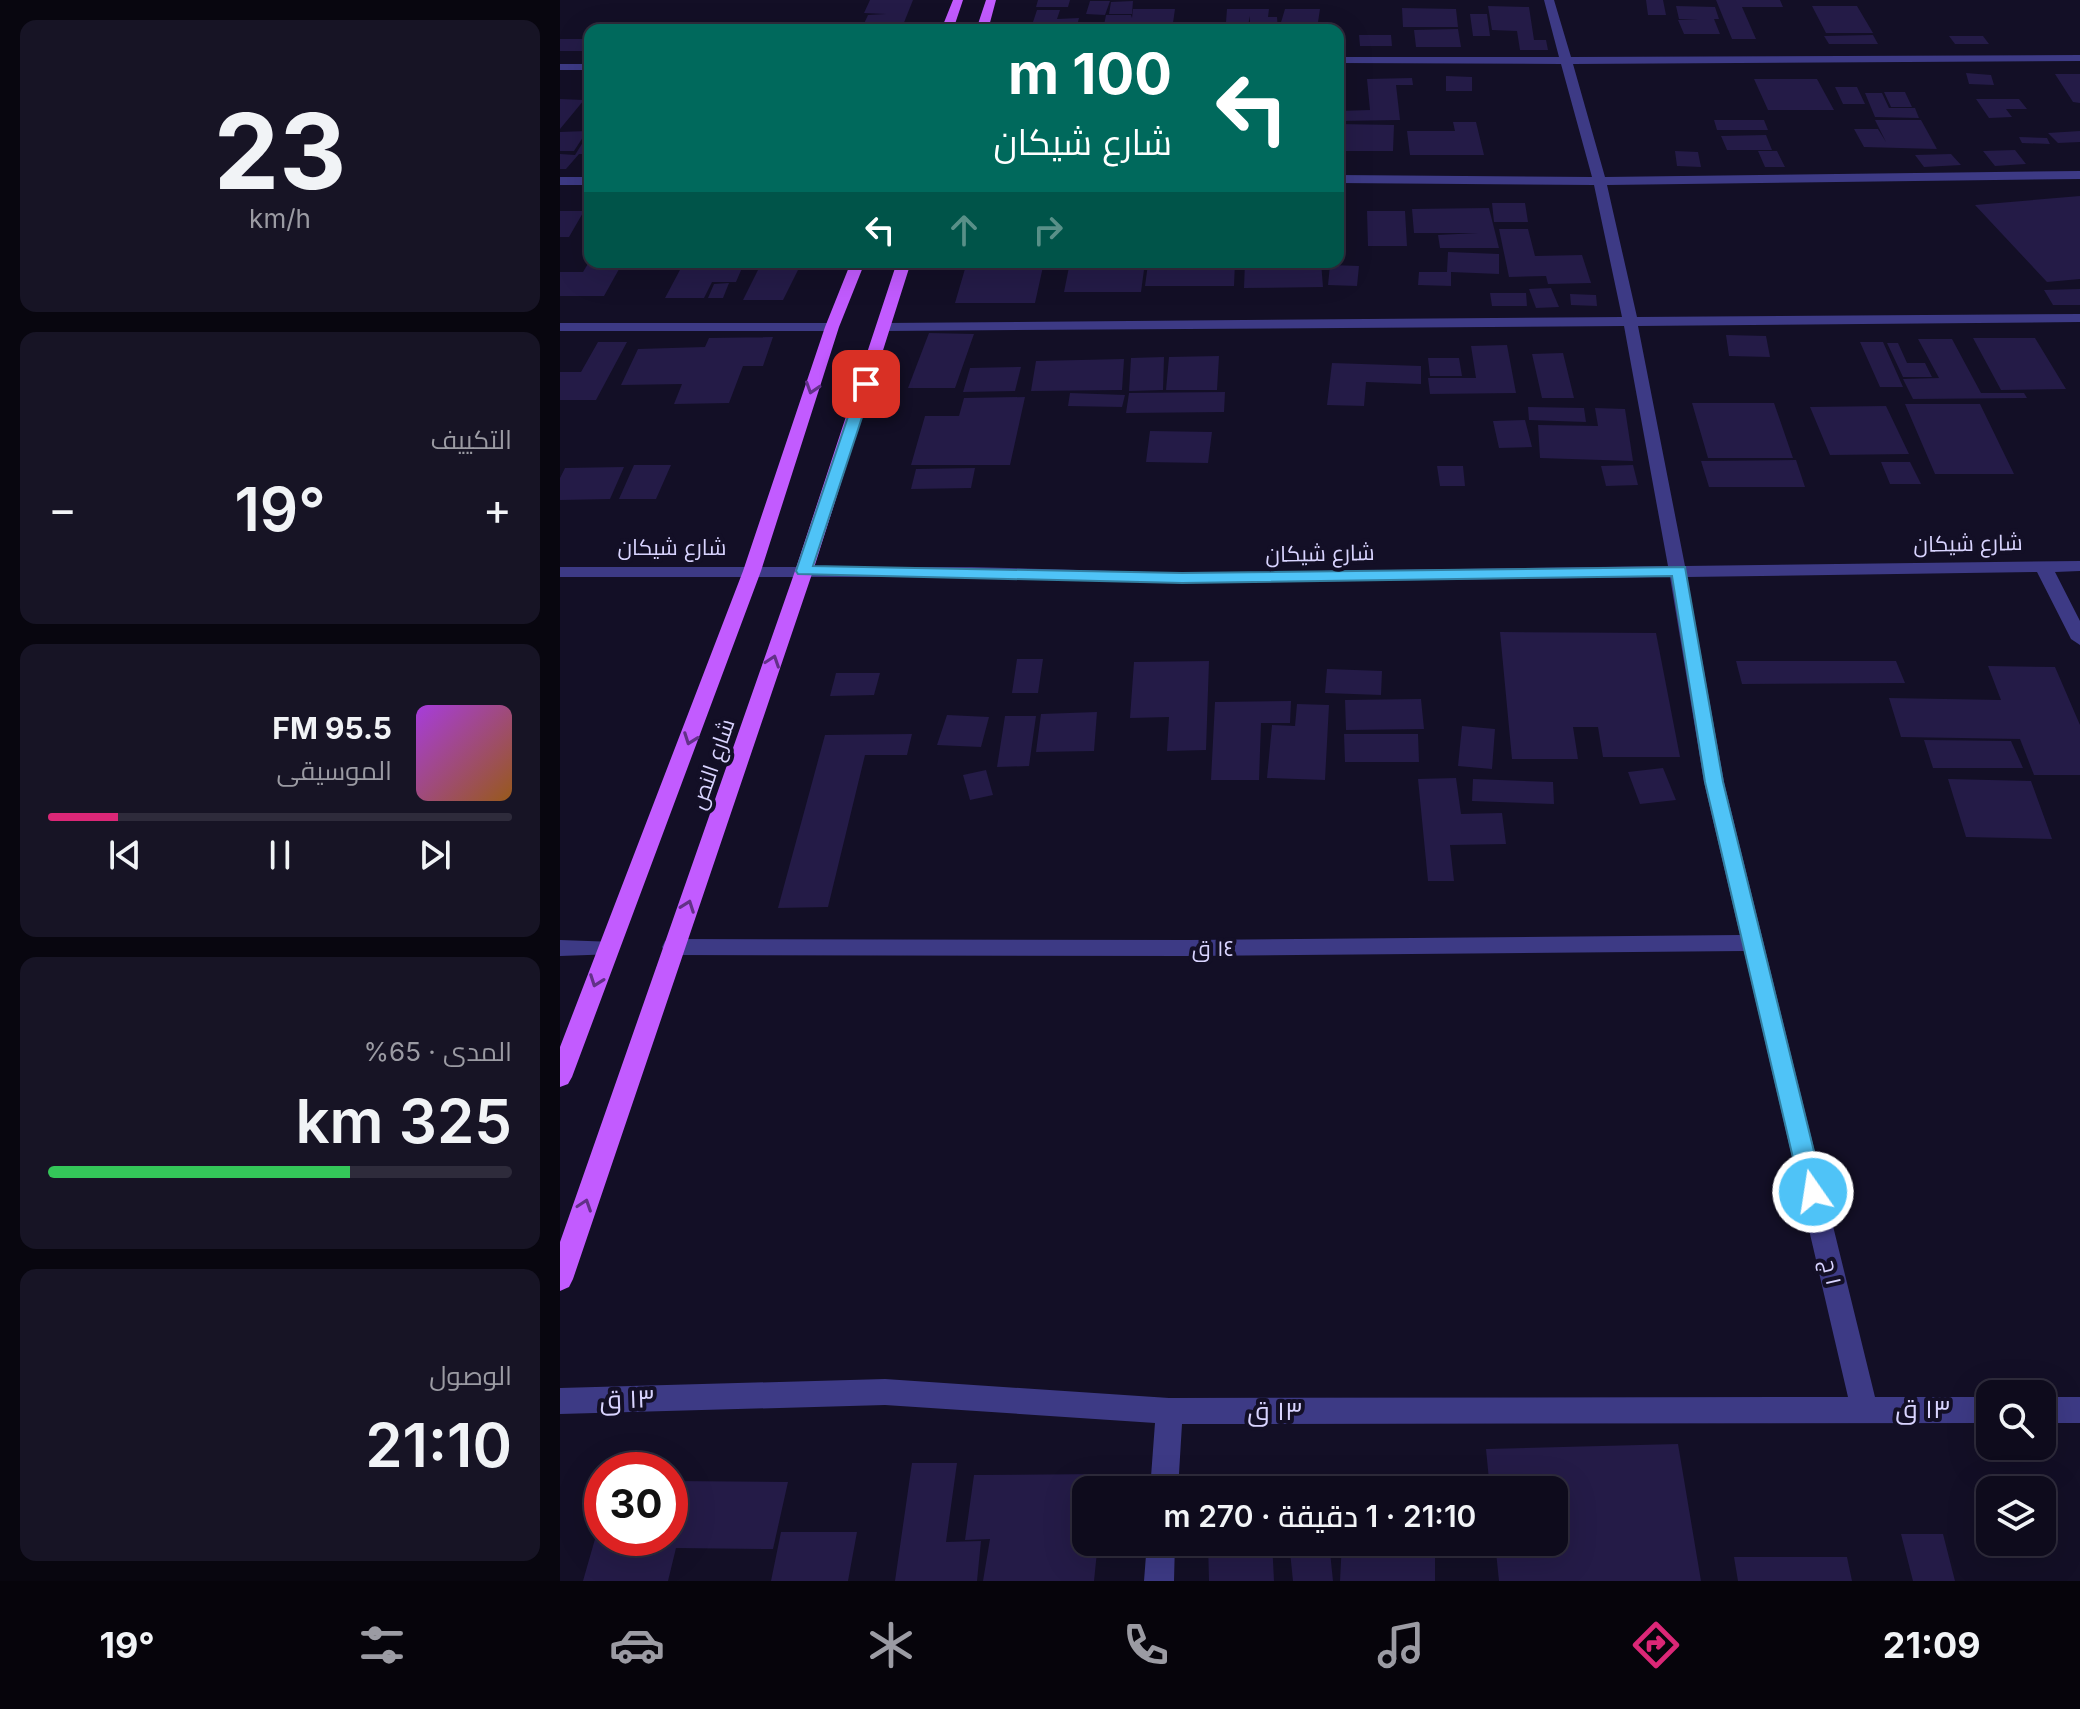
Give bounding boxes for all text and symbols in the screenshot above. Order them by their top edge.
text: 100 m [1008,40,1172,108]
icon: left [1200,56,1304,160]
text: 23 [214,88,346,214]
text: شارع شيكان [994,120,1172,164]
text: km/h [249,203,311,234]
icon: left [858,208,902,252]
icon: ahead [942,208,986,252]
icon: right [1026,208,1070,252]
pin [832,350,900,418]
icon: arrive [844,362,888,406]
one-way arrow [806,380,822,394]
text: التكييف [430,424,512,455]
text: 19° [234,473,326,545]
text: − [48,482,77,536]
text: + [483,482,512,536]
street label: شارع شيكان [1913,529,2023,559]
street label: شارع شيكان [617,534,727,562]
street label: شارع شيكان [1265,539,1375,569]
one-way arrow [764,654,780,668]
text: 95.5 FM [272,710,392,746]
street label: شارع النص [684,715,742,813]
one-way arrow [683,731,700,745]
text: الموسيقى [277,755,392,786]
icon: previous [103,833,147,877]
icon: pause [258,833,302,877]
icon: next [413,833,457,877]
one-way arrow [678,900,694,914]
street label: ١٤ ق [1192,935,1234,962]
one-way arrow [589,973,605,987]
text: المدى · 65% [364,1036,512,1067]
text: 325 km [295,1085,512,1157]
position arrow [1771,1150,1855,1234]
one-way arrow [576,1199,592,1213]
street label: ١ ج [1814,1257,1848,1288]
text: الوصول [429,1360,512,1391]
map controls [1976,1380,2056,1556]
button: search [1976,1380,2056,1460]
street label: ١٣ ق [599,1382,655,1416]
street label: ١٣ ق [1895,1393,1951,1425]
street label: ١٣ ق [1247,1395,1303,1427]
text: 21:10 [365,1409,512,1481]
speed limit sign: 30 [584,1452,688,1556]
button: layers [1976,1476,2056,1556]
text: 21:10 · 1 دقيقة · 270 m [1164,1498,1476,1534]
icon: filters [354,1617,410,1673]
icon: car [609,1617,665,1673]
icon: climate [863,1617,919,1673]
icon: phone [1118,1617,1174,1673]
icon: music [1373,1617,1429,1673]
icon: directions [1628,1617,1684,1673]
text: 19° [99,1623,155,1667]
text: 21:09 [1883,1623,1981,1667]

